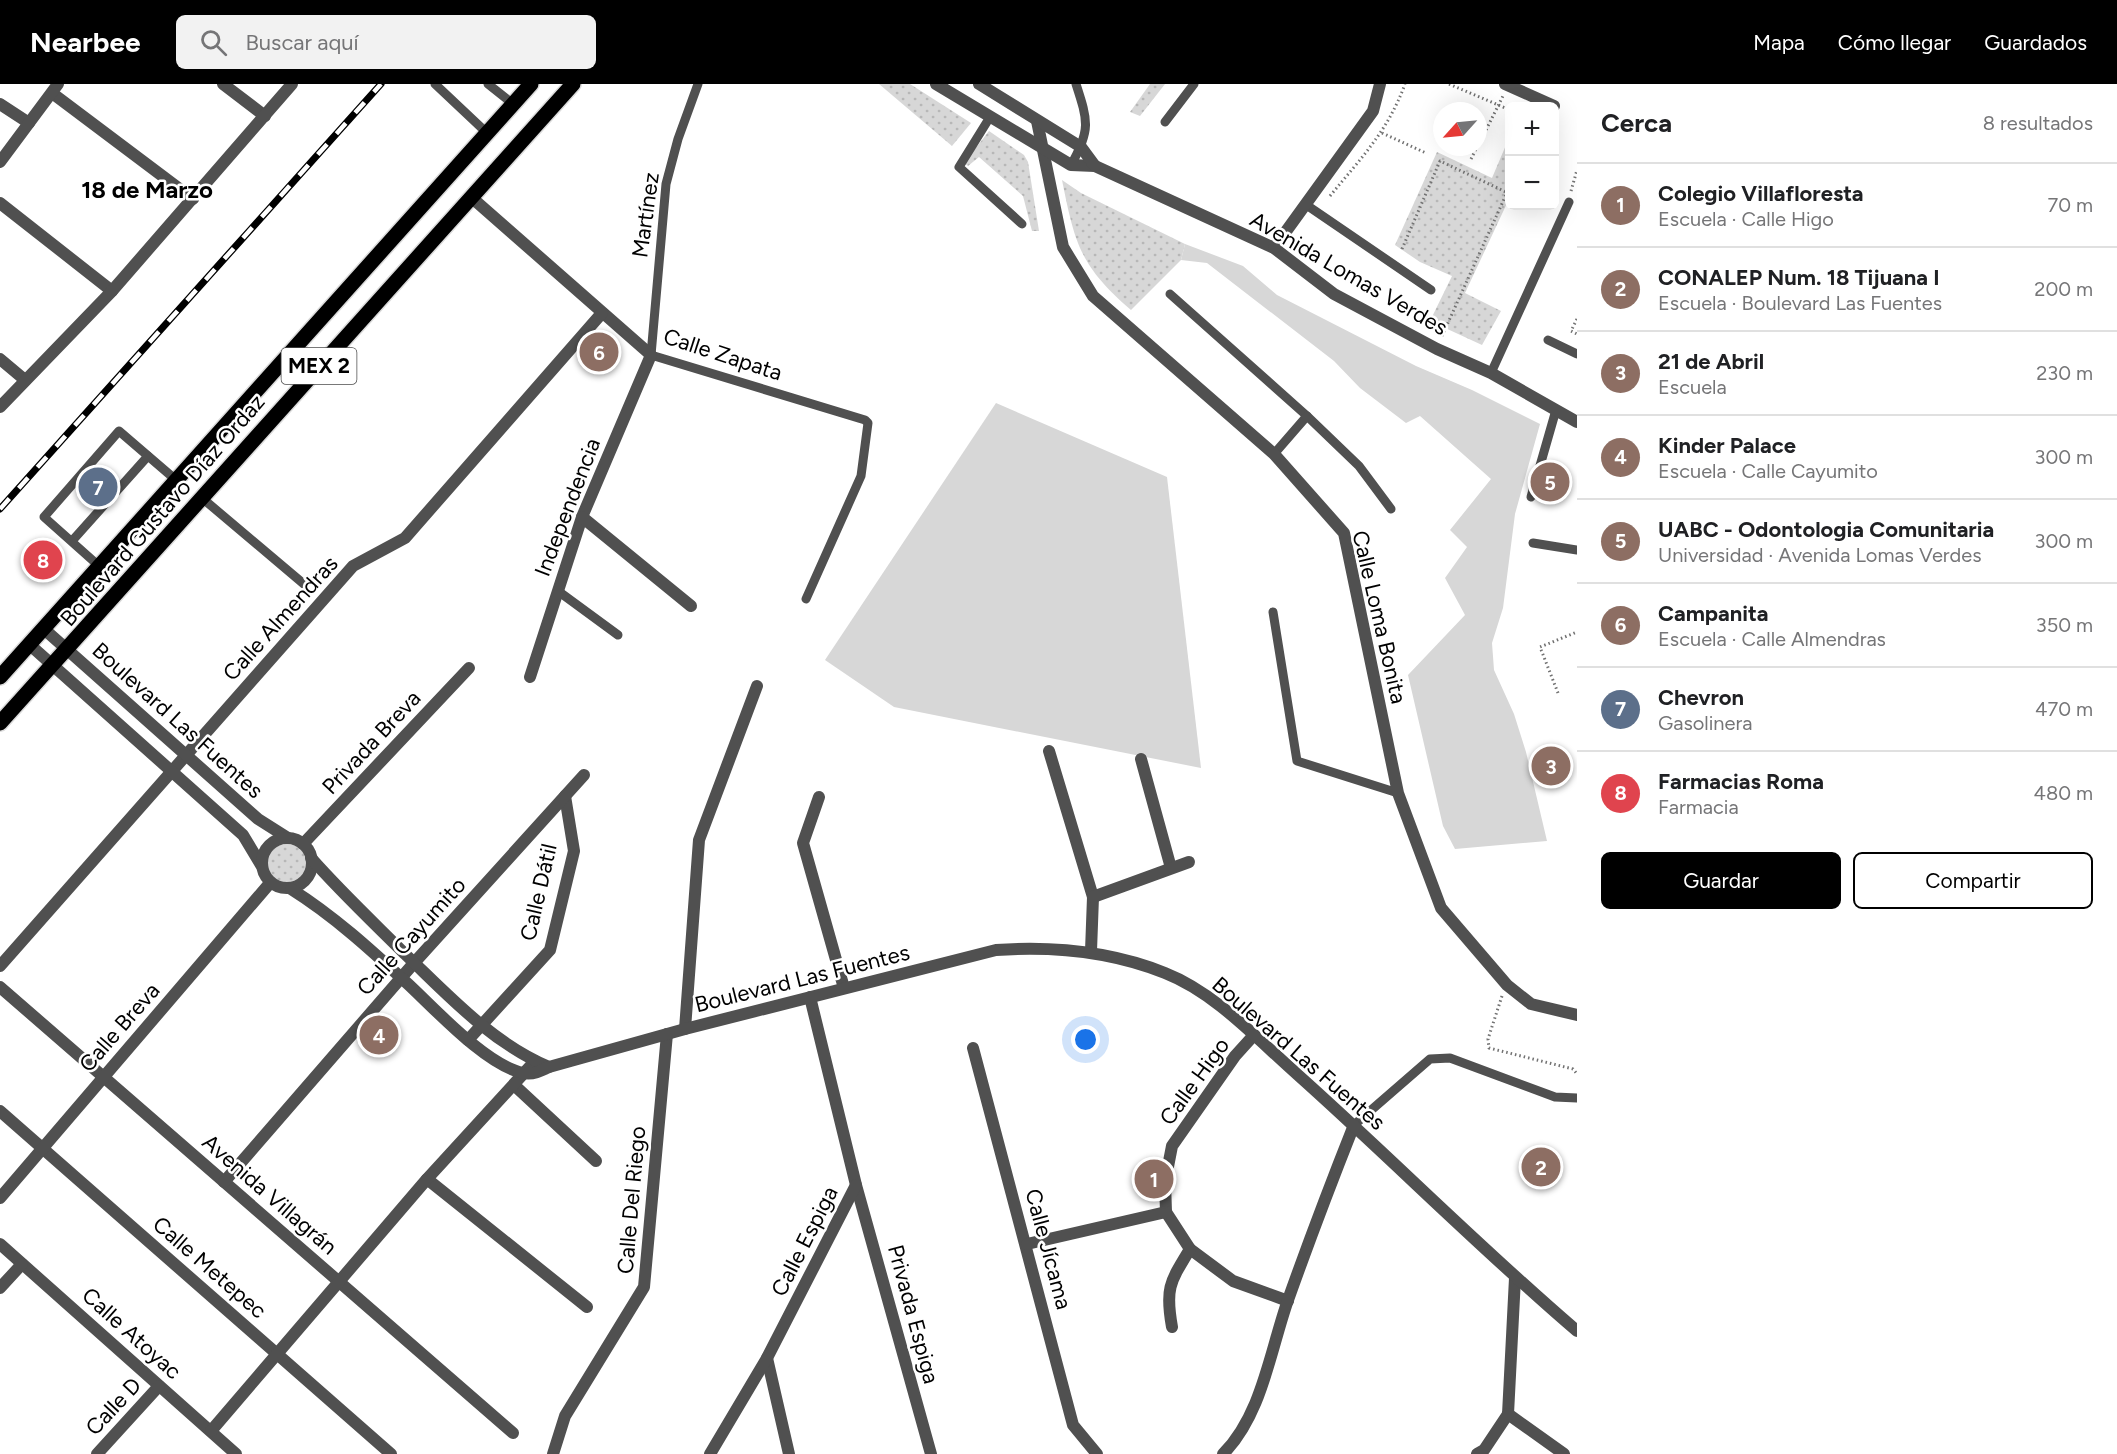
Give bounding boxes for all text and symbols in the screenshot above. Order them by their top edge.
search box [176,15,596,69]
text: Nearbee [30,25,140,59]
icon: search [197,26,230,59]
text: Buscar aquí [245,29,359,56]
text: Mapa [1753,30,1805,55]
text: Cómo llegar [1838,30,1951,55]
text: Guardados [1984,30,2087,55]
north arrow [1433,102,1487,156]
map controls [1505,102,1559,210]
button: + [1505,102,1559,156]
text: Cerca [1601,107,1672,139]
text: 8 resultados [1983,111,2093,135]
button: − [1505,156,1559,210]
street label: Martínez [626,171,665,259]
district label: 18 de Marzo [81,175,213,204]
text: Colegio Villafloresta [1658,180,1864,207]
text: 1 [1616,193,1625,217]
text: 70 m [2047,193,2093,217]
street label: Avenida Lomas Verdes [1245,206,1452,341]
text: Escuela · Calle Higo [1658,207,1834,231]
text: CONALEP Num. 18 Tijuana I [1658,264,1940,291]
text: 2 [1615,277,1626,301]
text: 200 m [2034,277,2093,301]
text: Escuela · Boulevard Las Fuentes [1658,291,1942,315]
street label: Calle Zapata [660,323,786,386]
pin: 6 [580,330,618,374]
road number: MEX 2 [282,348,356,384]
text: 21 de Abril [1658,348,1764,375]
text: 3 [1615,361,1626,385]
text: 230 m [2036,361,2093,385]
text: Escuela [1658,375,1727,399]
street label: Boulevard Gustavo Díaz Ordaz [54,389,270,632]
text: Kinder Palace [1658,432,1796,459]
street label: Independencia [529,434,606,580]
text: 4 [1614,445,1627,469]
text: 300 m [2035,445,2093,469]
text: Escuela · Calle Cayumito [1658,459,1878,483]
pin: 5 [1530,460,1570,504]
pin: 7 [78,464,118,510]
text: UABC - Odontologia Comunitaria [1658,516,1994,543]
street label: Calle Loma Bonita [1346,528,1413,706]
text: 5 [1615,529,1626,553]
text: 300 m [2035,529,2093,553]
pin: 8 [24,538,63,582]
text: Universidad · Avenida Lomas Verdes [1658,543,1982,567]
street label: Calle Almendras [217,550,344,686]
text: Campanita [1658,600,1768,627]
text: 6 [1615,613,1626,637]
text: 350 m [2036,613,2093,637]
text: Escuela · Calle Almendras [1658,627,1886,651]
street label: Boulevard Las Fuentes [87,637,269,804]
text: Chevron [1658,684,1744,711]
street label: Privada Breva [316,685,426,800]
text: 7 [1615,697,1626,721]
text: 470 m [2035,697,2093,721]
text: Gasolinera [1658,711,1752,735]
pin: 3 [1532,744,1570,788]
text: Farmacias Roma [1658,768,1824,795]
text: 8 [1614,781,1627,805]
text: 480 m [2034,781,2093,805]
text: Farmacia [1658,795,1739,819]
street label: Calle Dátil [514,841,563,943]
button: Guardar [1601,852,1841,909]
button: Compartir [1853,852,2093,909]
street label: Calle Cayumito [351,872,472,1001]
street label: Boulevard Las Fuentes [692,939,912,1018]
street label: Boulevard Las Fuentes [1207,971,1391,1136]
street label: Calle Breva [73,977,165,1077]
pin: 4 [360,1012,398,1058]
your location [1071,1025,1100,1054]
street label: Calle Higo [1154,1032,1235,1130]
street label: Calle Del Riego [612,1125,651,1275]
street label: Avenida Villagrán [197,1128,343,1260]
pin: 2 [1522,1144,1560,1190]
pin: 1 [1134,1156,1174,1202]
street label: Calle Espiga [765,1182,844,1301]
street label: Calle Jícama [1019,1186,1078,1312]
street label: Calle Metepec [147,1211,272,1324]
street label: Privada Espiga [882,1242,945,1387]
street label: Calle Atoyac [76,1282,187,1385]
street label: Calle D [80,1372,147,1441]

